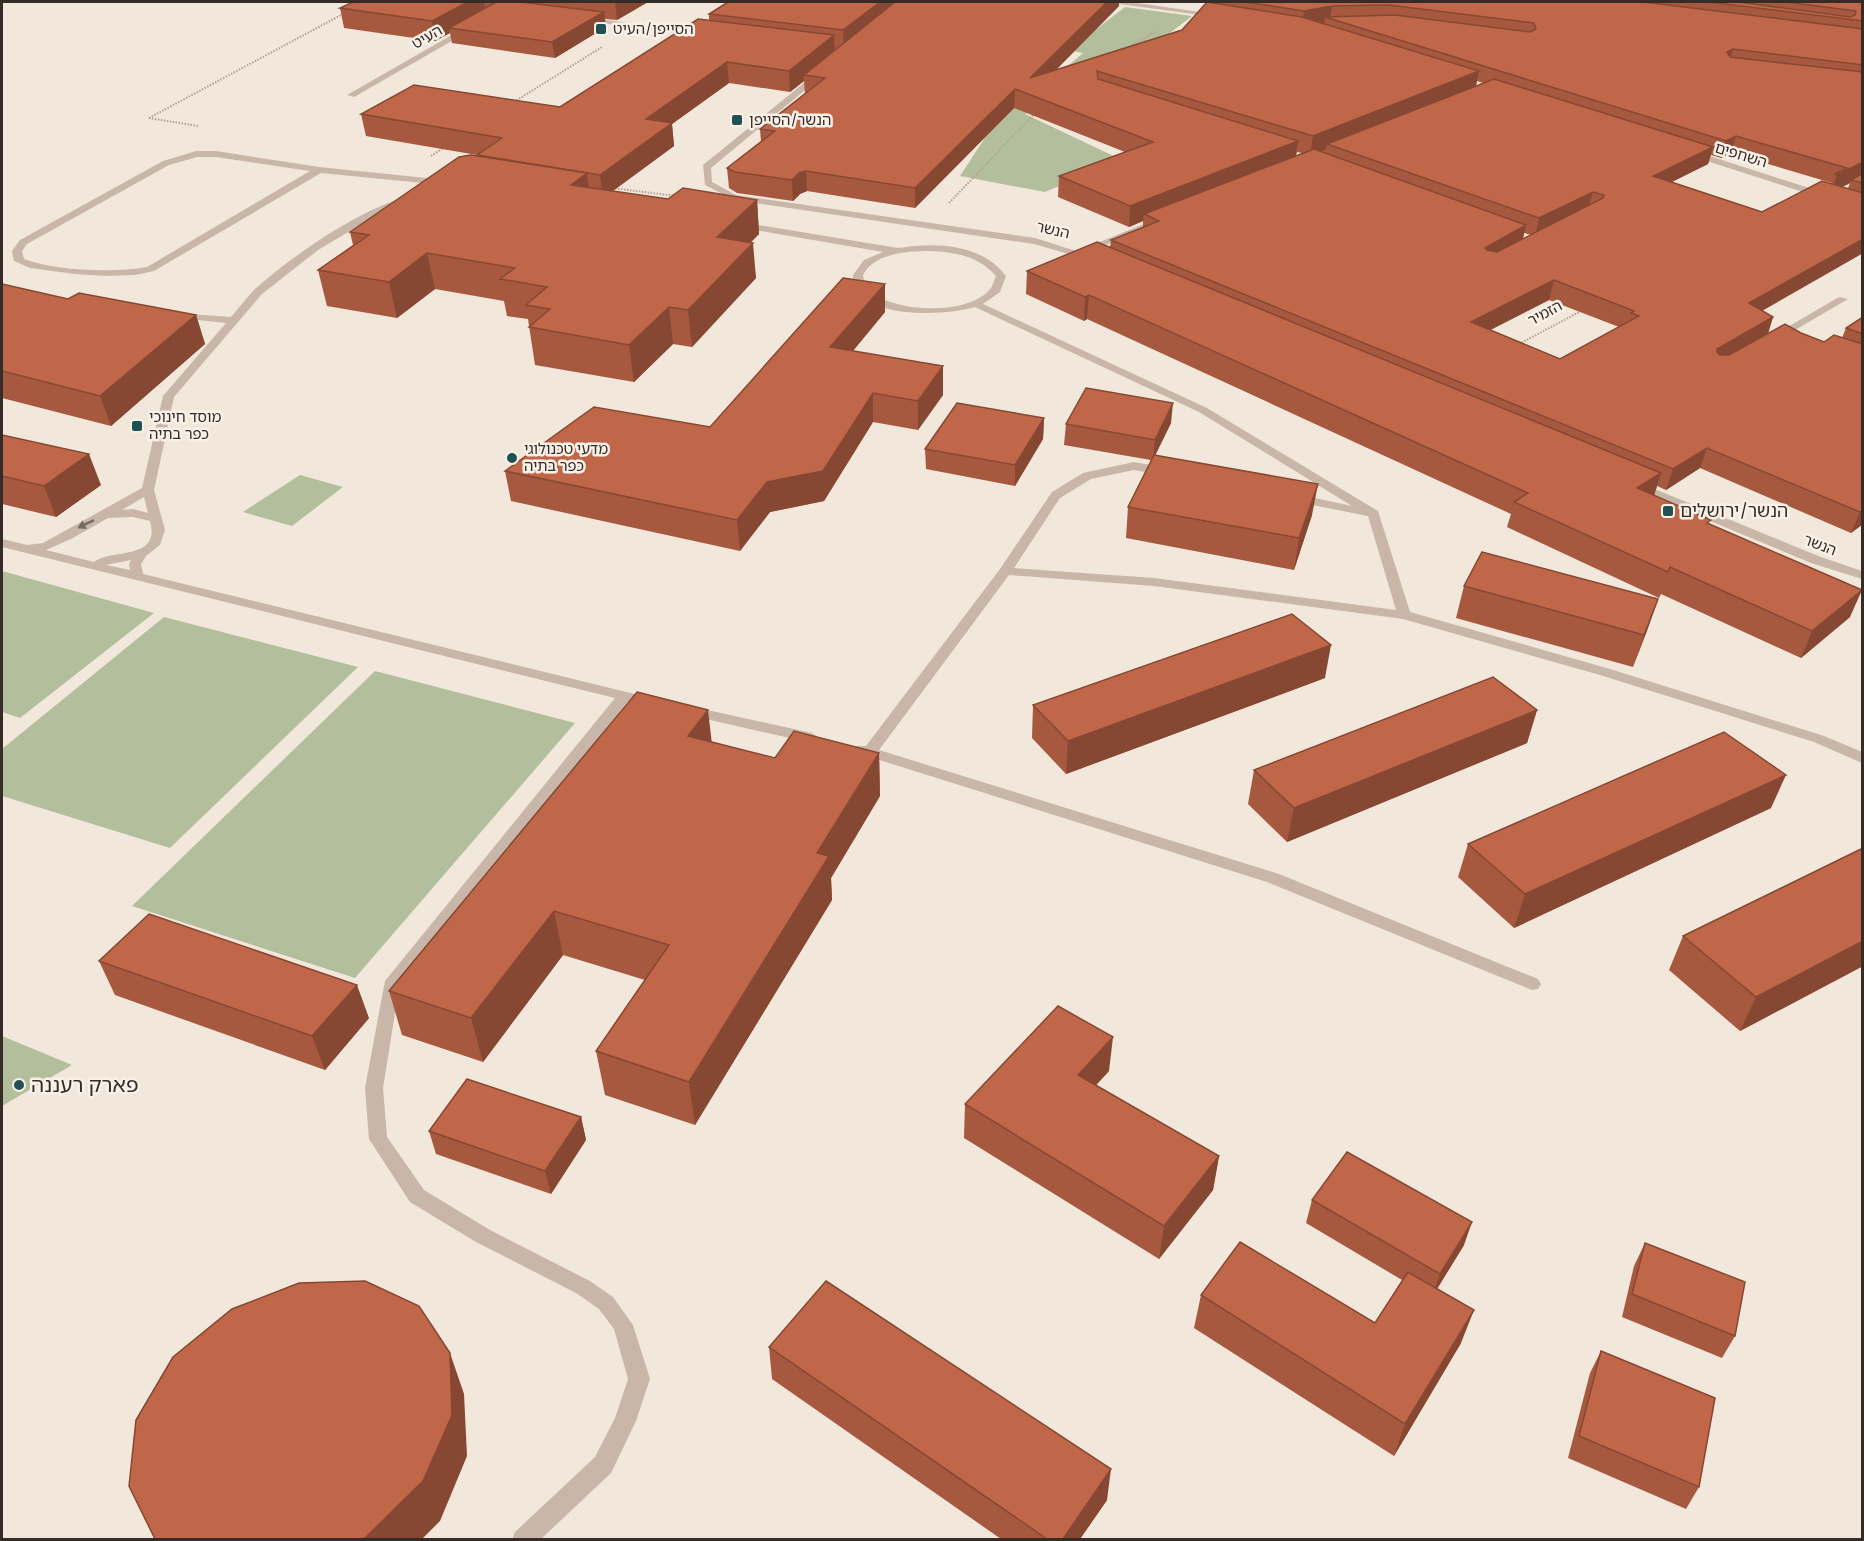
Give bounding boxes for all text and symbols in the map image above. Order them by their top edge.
place label: הסייפן/העיט [613,20,694,38]
street label: העיט [409,21,445,53]
marker: הסייפן/העיט [594,22,608,36]
place label: הנשר/הסייפן [749,111,831,129]
marker: הנשר/הסייפן [730,113,744,127]
street label: השחפים [1713,139,1769,171]
street label: הנשר [1035,217,1071,243]
street label: הזמיר [1525,297,1565,329]
place label: מוסד חינוכי כפר בתיה [149,408,221,443]
marker: מוסד חינוכי כפר בתיה [130,419,144,433]
place label: מדעי טכנולוגי כפר בתיה [524,440,608,475]
marker: מדעי טכנולוגי כפר בתיה [505,451,519,465]
place label: הנשר/ירושלים [1680,500,1788,522]
marker: הנשר/ירושלים [1661,504,1675,518]
one-way arrow [78,520,95,529]
street label: הנשר [1801,531,1839,559]
place label: פארק רעננה [31,1072,139,1098]
marker: פארק רעננה [12,1078,26,1092]

